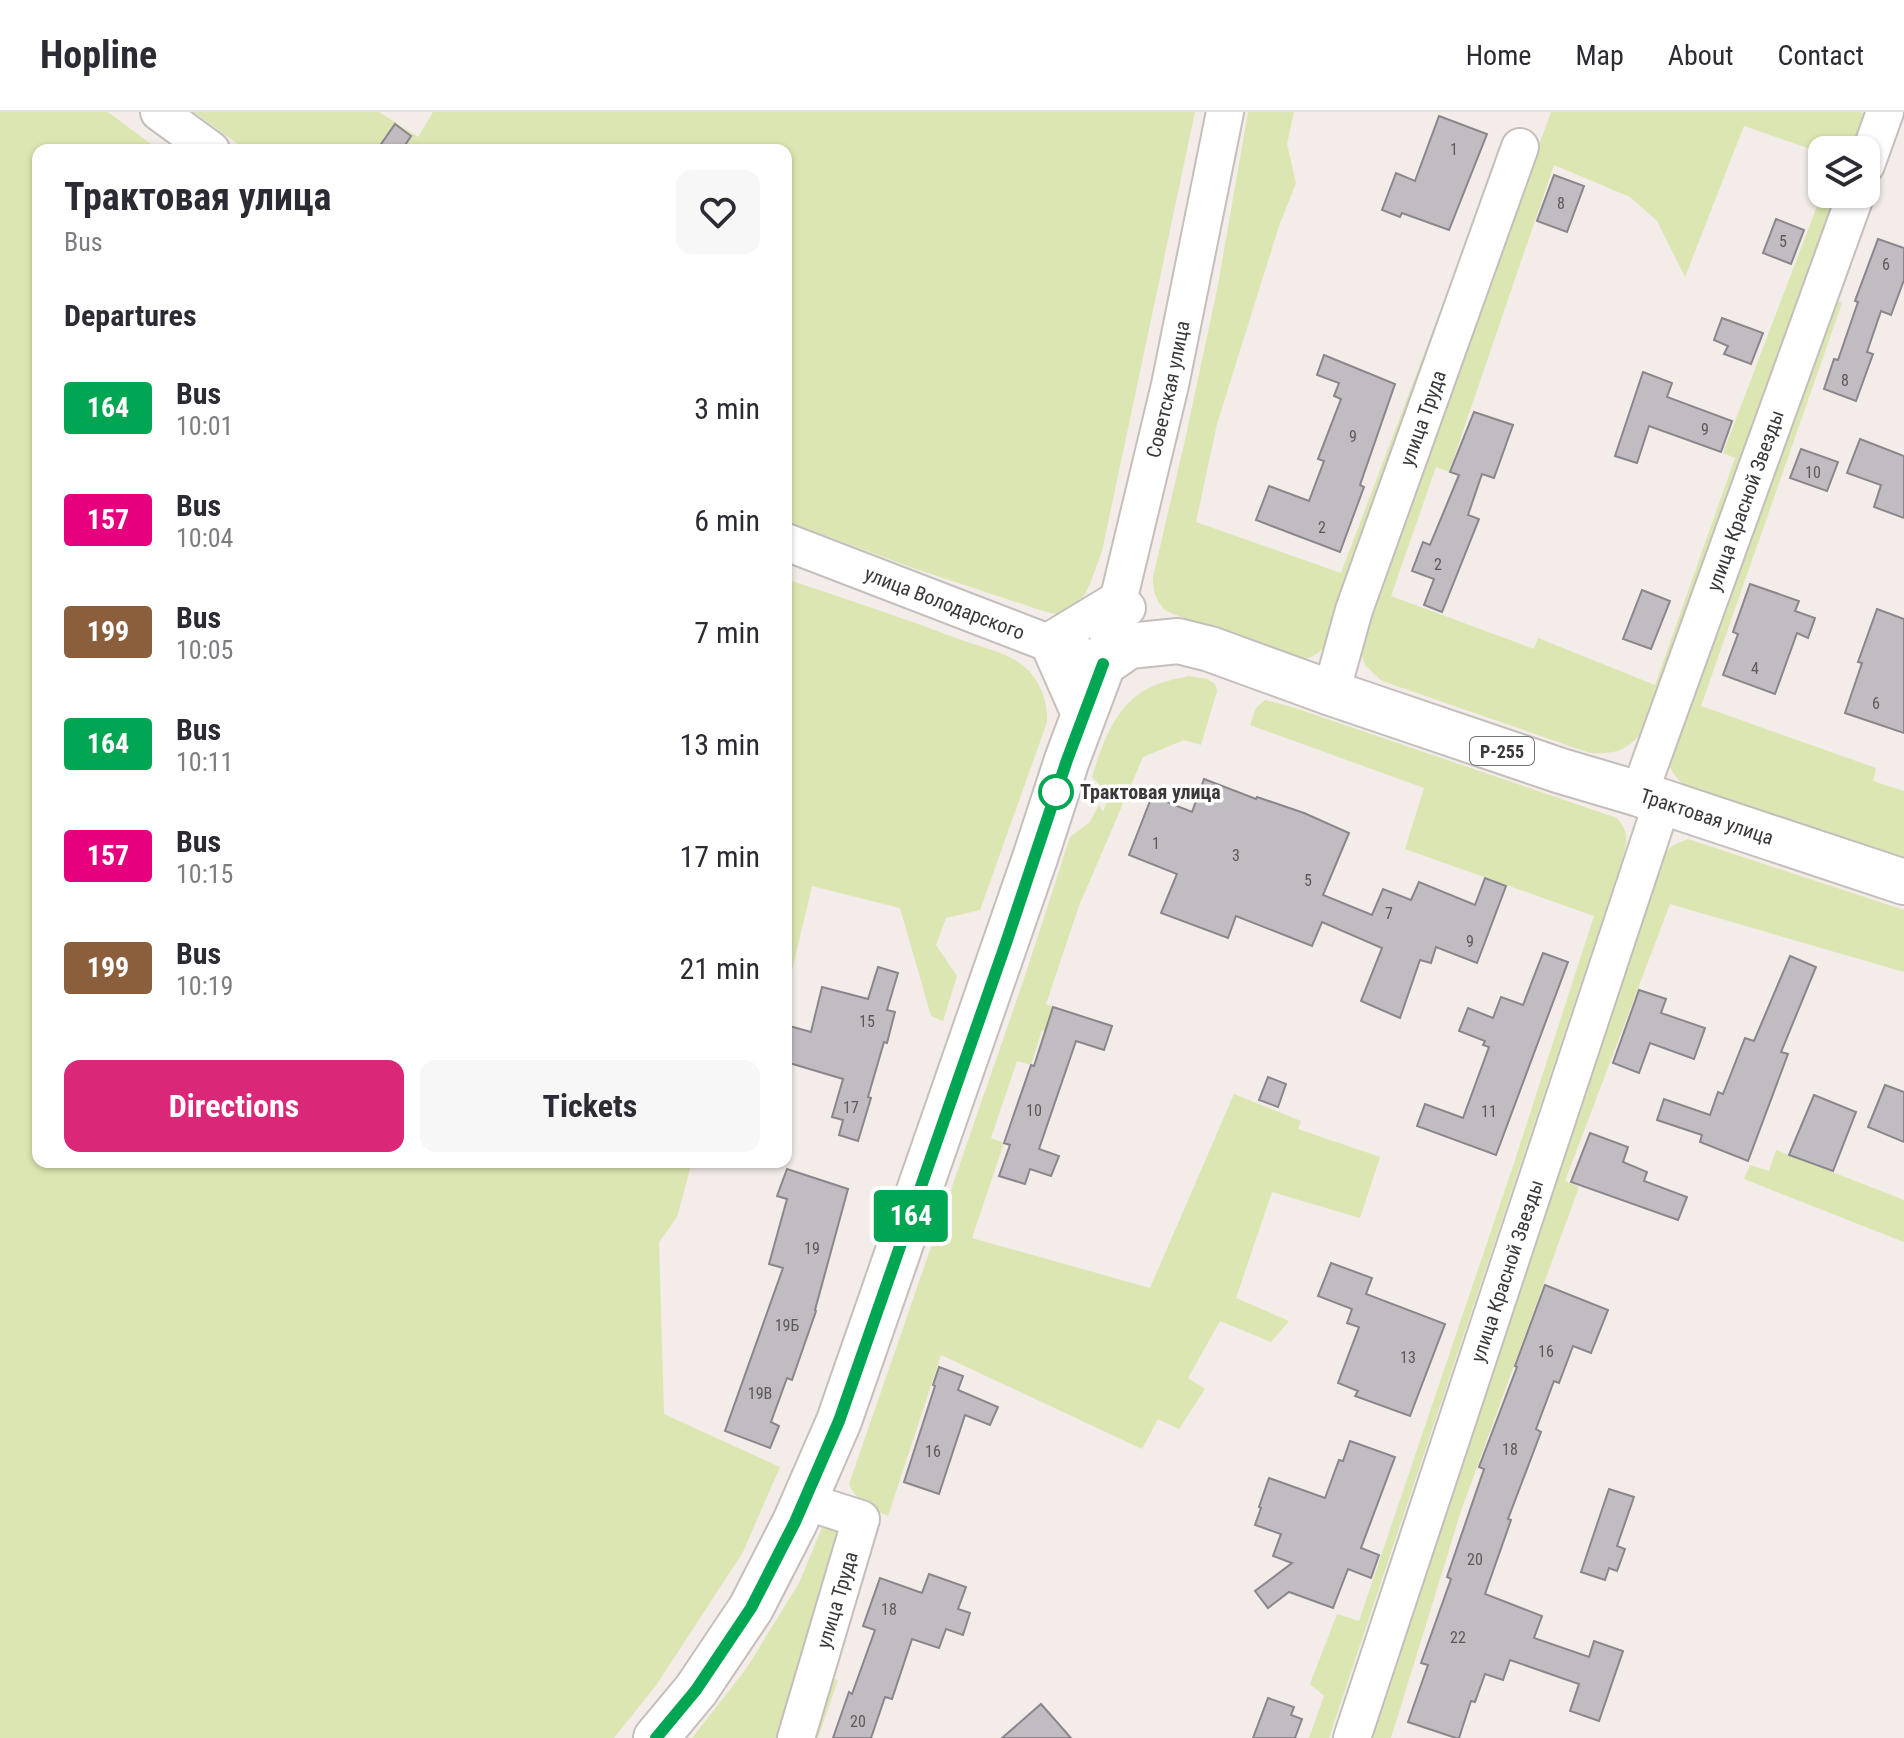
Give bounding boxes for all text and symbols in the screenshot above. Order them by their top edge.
text: Hopline [40,33,157,77]
text: Home [1466,39,1531,72]
text: Map [1575,39,1624,72]
text: About [1668,39,1734,72]
text: Contact [1778,39,1864,72]
map controls [1808,136,1880,208]
button: layers [1808,136,1880,208]
house number: 1 [1450,140,1458,159]
button: heart [676,170,760,254]
text: Трактовая улица [64,175,331,219]
house number: 8 [1557,194,1565,213]
text: Bus [64,227,103,257]
house number: 5 [1779,232,1787,251]
house number: 6 [1882,255,1890,274]
text: Departures [64,298,197,333]
street label: Советская улица [1141,319,1195,460]
street label: улица Труда [1395,367,1451,469]
house number: 8 [1841,371,1849,390]
text: Bus [176,376,221,411]
text: 164 [87,391,129,424]
text: 3 min [694,391,760,426]
street label: улица Красной Звезды [1701,407,1789,594]
text: 10:01 [176,411,233,441]
house number: 9 [1701,420,1709,439]
house number: 9 [1349,427,1357,446]
house number: 10 [1805,463,1821,482]
text: Bus [176,488,221,523]
text: 157 [87,503,129,536]
text: 6 min [694,503,760,538]
house number: 2 [1318,518,1326,537]
text: 10:04 [176,523,233,553]
house number: 2 [1434,555,1442,574]
street label: улица Володарского [861,561,1028,645]
text: Bus [176,600,221,635]
text: 199 [87,615,129,648]
text: 7 min [694,615,760,650]
text: 10:05 [176,635,233,665]
house number: 4 [1751,659,1759,678]
house number: 6 [1872,694,1880,713]
text: Bus [176,712,221,747]
text: 164 [87,727,129,760]
text: 13 min [679,727,760,762]
road number: Р-255 [1470,737,1534,765]
text: 10:11 [176,747,233,777]
marker: Трактовая улица [1039,775,1073,809]
place label: Трактовая улица [1080,780,1221,804]
street label: Трактовая улица [1637,783,1777,850]
text: Bus [176,824,221,859]
house number: 1 [1152,834,1160,853]
text: 157 [87,839,129,872]
text: 17 min [679,839,760,874]
house number: 3 [1232,846,1240,865]
text: 10:15 [176,859,233,889]
house number: 5 [1304,871,1312,890]
house number: 7 [1385,904,1393,923]
house number: 9 [1466,932,1474,951]
text: Bus [176,936,221,971]
text: 199 [87,951,129,984]
text: 21 min [679,951,760,986]
text: 10:19 [176,971,233,1001]
house number: 15 [859,1012,875,1031]
button: Directions [64,1060,404,1152]
button: Tickets [420,1060,760,1152]
house number: 17 [843,1098,859,1117]
house number: 10 [1026,1101,1042,1120]
house number: 11 [1481,1102,1497,1121]
street label: улица Красной Звезды [1465,1177,1548,1365]
line badge: 164 [865,1190,957,1242]
text: 164 [890,1199,932,1232]
house number: 19 [804,1239,820,1258]
house number: 19Б [775,1316,800,1335]
house number: 16 [1538,1342,1554,1361]
house number: 13 [1400,1348,1416,1367]
house number: 19В [748,1384,772,1403]
house number: 18 [1502,1440,1518,1459]
house number: 16 [925,1442,941,1461]
street label: улица Труда [811,1549,863,1651]
house number: 20 [1467,1550,1483,1569]
house number: 18 [881,1600,897,1619]
house number: 22 [1450,1628,1466,1647]
house number: 20 [850,1712,866,1731]

